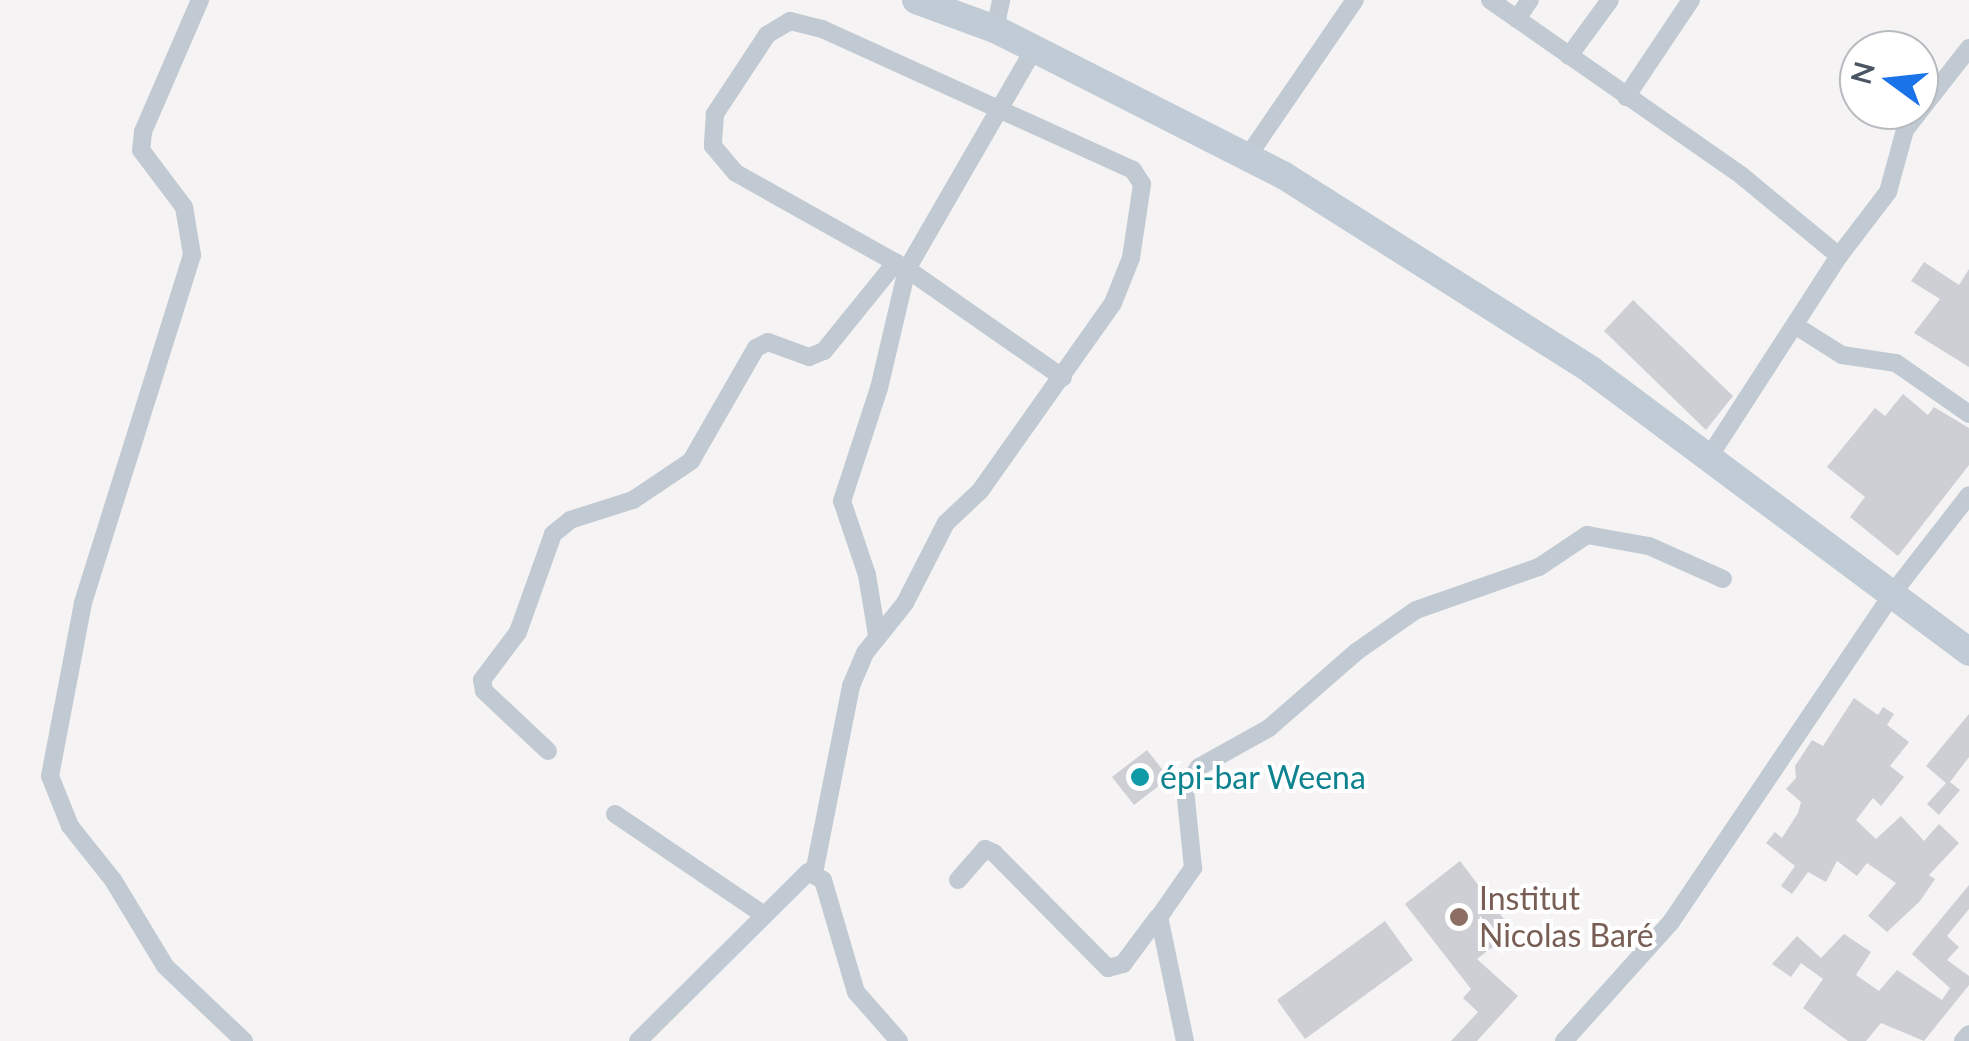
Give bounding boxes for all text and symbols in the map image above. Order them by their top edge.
north arrow [1839,30,1939,130]
text: N [1843,58,1881,88]
place label: épi-bar Weena [1160,758,1367,796]
marker: épi-bar Weena [1129,766,1151,788]
place label: Institut Nicolas Baré [1479,880,1654,955]
marker: Institut Nicolas Baré [1448,906,1470,928]

